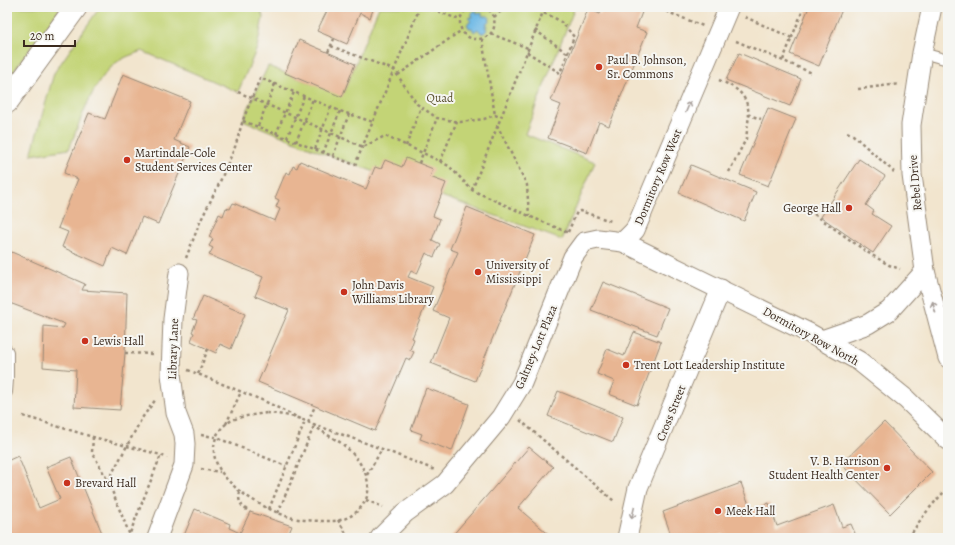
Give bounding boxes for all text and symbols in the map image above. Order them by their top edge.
scale bar [24,22,75,48]
text: 20 m [30,28,54,44]
place label: Paul B. Johnson, Sr. Commons [607,52,687,82]
marker: Paul B. Johnson, Sr. Commons [594,62,604,72]
park label: Quad [427,90,454,106]
one-way arrow [684,101,692,113]
street label: Dormitory Row West [631,127,685,227]
place label: Martindale-Cole Student Services Center [135,145,253,175]
street label: Rebel Drive [905,154,925,212]
marker: Martindale-Cole Student Services Center [122,155,132,165]
place label: George Hall [783,200,841,216]
marker: George Hall [844,203,854,213]
place label: University of Mississippi [486,257,551,287]
marker: University of Mississippi [473,267,483,277]
place label: John Davis Williams Library [351,277,435,307]
marker: John Davis Williams Library [339,287,349,297]
one-way arrow [930,300,937,313]
street label: Galtney-Lott Plaza [511,302,561,392]
street label: Dormitory Row North [760,303,863,369]
street label: Library Lane [164,318,182,380]
place label: Lewis Hall [93,333,144,349]
marker: Lewis Hall [80,336,90,346]
place label: Trent Lott Leadership Institute [634,357,785,373]
marker: Trent Lott Leadership Institute [621,360,631,370]
street label: Cross Street [652,382,690,443]
place label: V. B. Harrison Student Health Center [769,453,879,483]
marker: V. B. Harrison Student Health Center [882,463,892,473]
place label: Brevard Hall [75,475,136,491]
marker: Brevard Hall [62,478,72,488]
place label: Meek Hall [726,503,775,519]
one-way arrow [628,506,636,519]
marker: Meek Hall [713,506,723,516]

